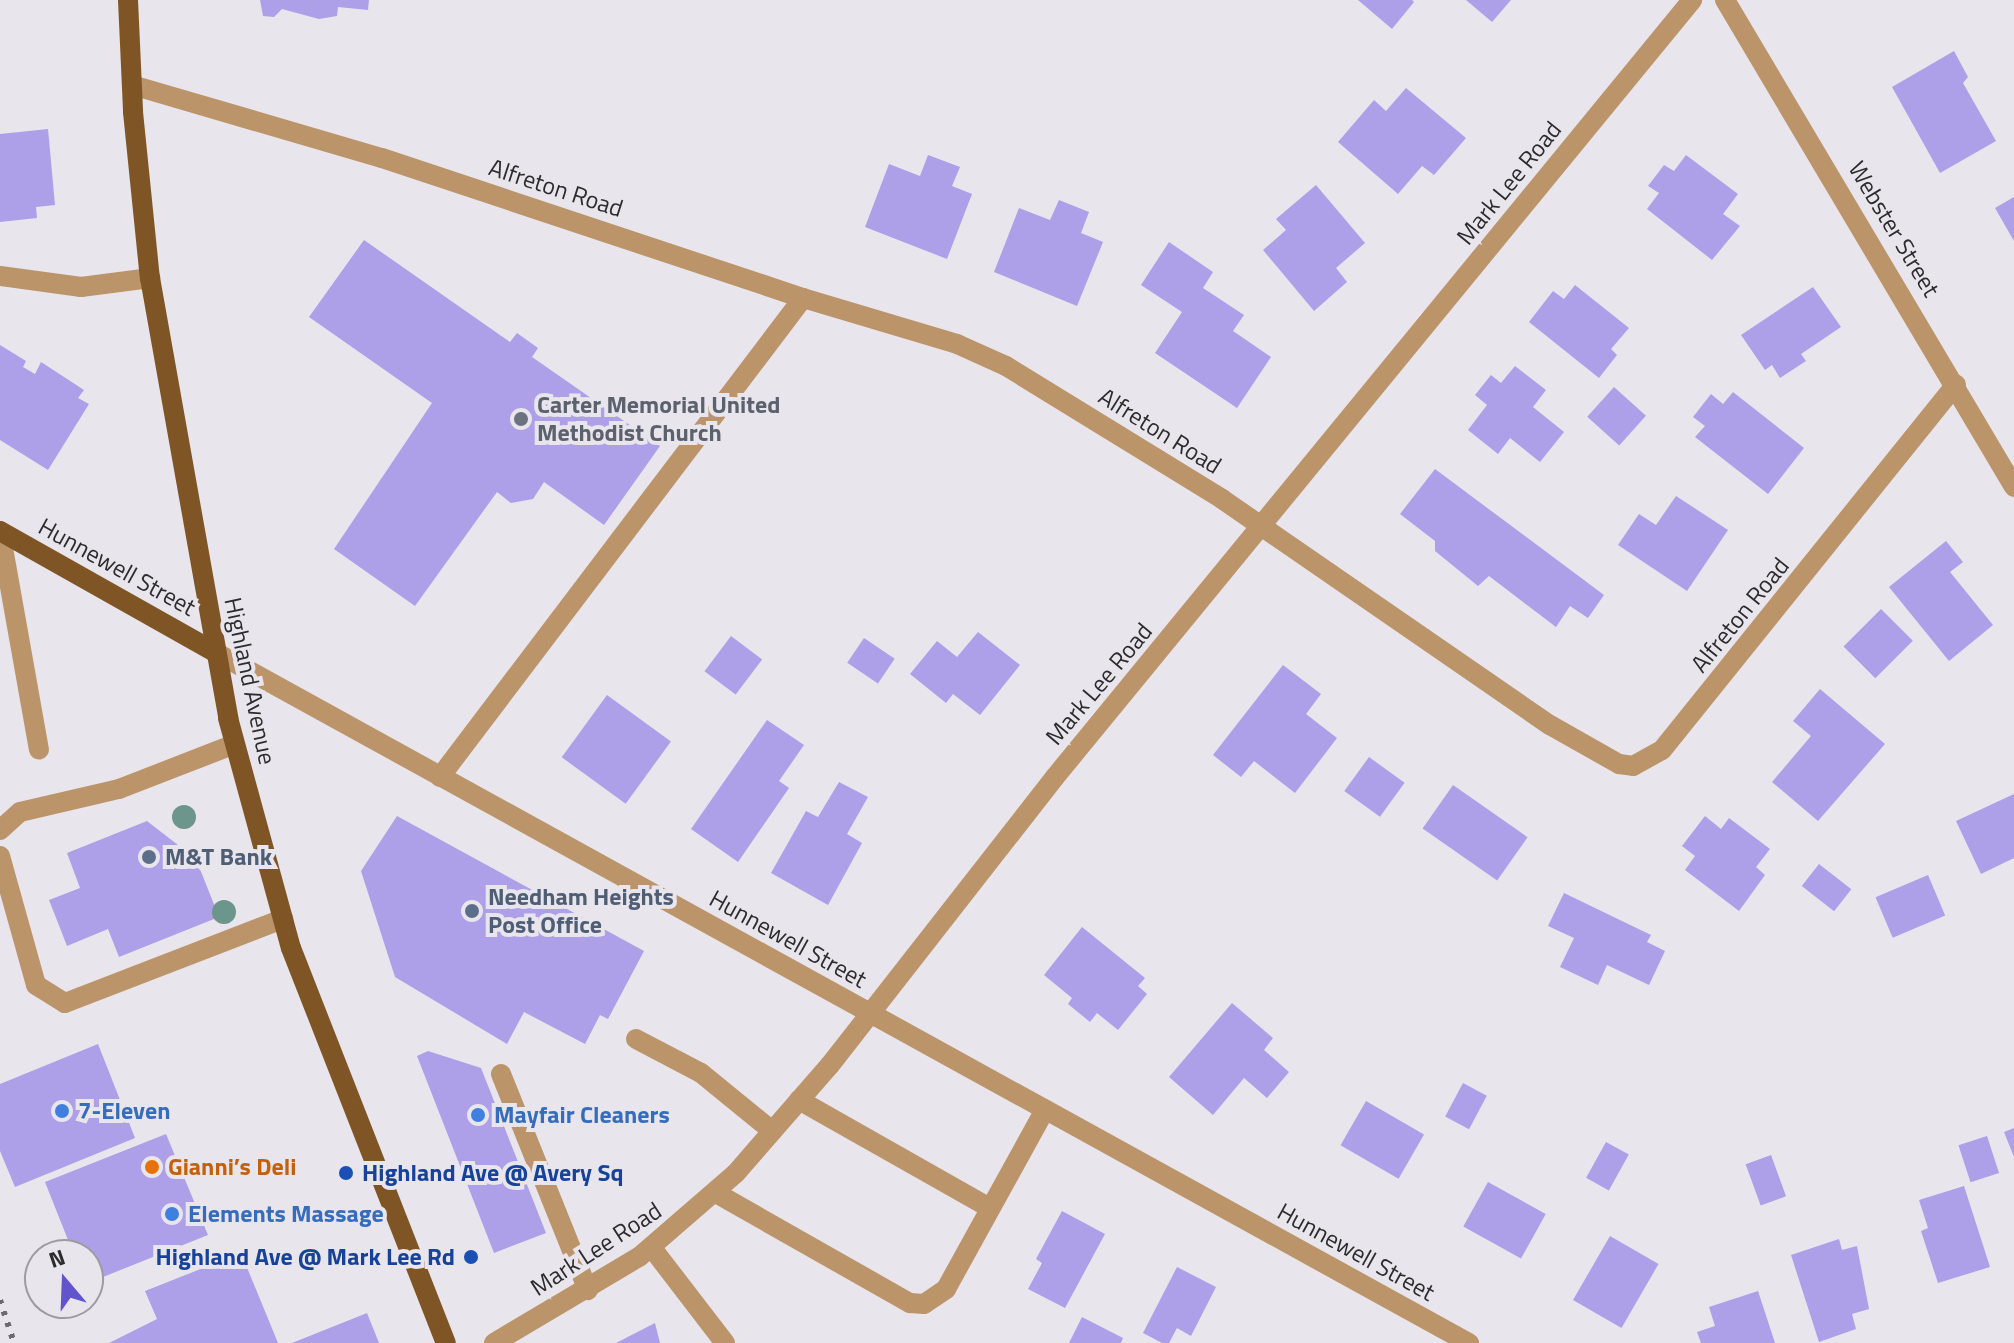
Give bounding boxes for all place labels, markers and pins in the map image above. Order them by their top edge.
place label: Carter Memorial United Methodist Church [537,391,780,447]
marker: Carter Memorial United Methodist Church [512,410,530,428]
place label: M&T Bank [165,843,272,871]
marker: M&T Bank [140,848,158,866]
place label: Needham Heights Post Office [488,883,674,939]
marker: Needham Heights Post Office [463,902,481,920]
place label: 7-Eleven [78,1097,170,1125]
place label: Mayfair Cleaners [494,1101,670,1129]
marker: 7-Eleven [53,1102,71,1120]
marker: Mayfair Cleaners [469,1106,487,1124]
place label: Gianni’s Deli [168,1153,296,1181]
marker: Gianni’s Deli [143,1158,161,1176]
place label: Highland Ave @ Avery Sq [362,1159,623,1187]
marker: Highland Ave @ Avery Sq [337,1164,355,1182]
place label: Elements Massage [188,1200,384,1228]
marker: Elements Massage [163,1205,181,1223]
place label: Highland Ave @ Mark Lee Rd [156,1243,455,1271]
marker: Highland Ave @ Mark Lee Rd [462,1248,480,1266]

